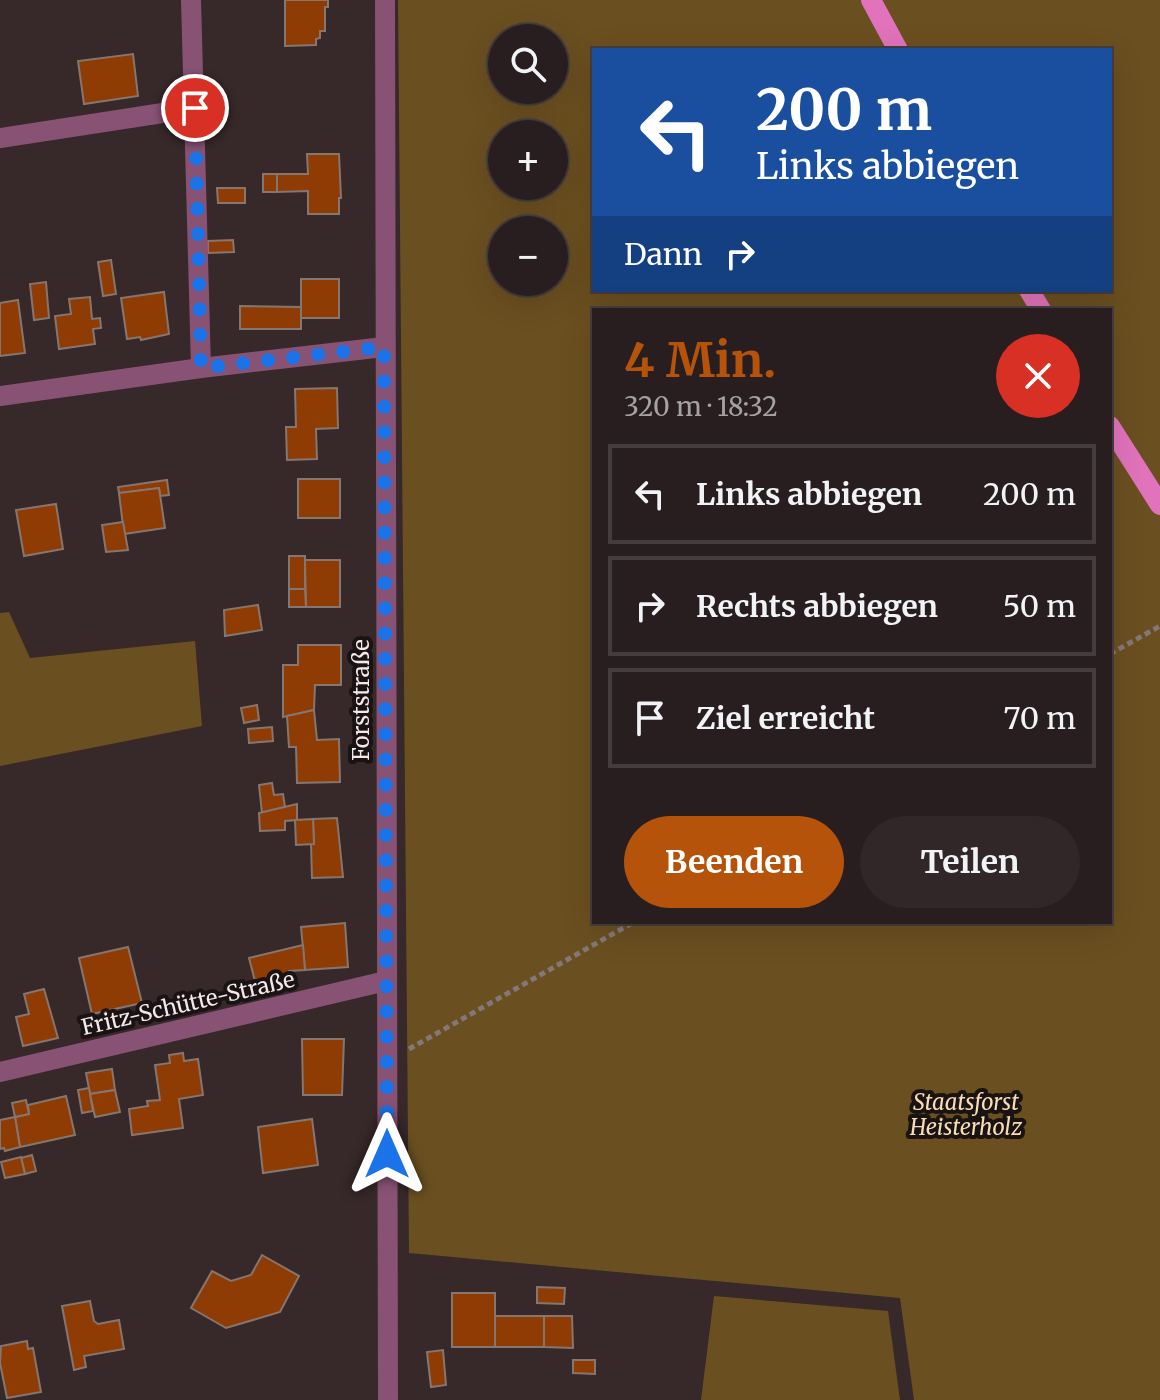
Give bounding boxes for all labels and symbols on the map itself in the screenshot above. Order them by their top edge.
pin [161,74,229,142]
street label: Forststraße [347,639,375,761]
street label: Fritz-Schütte-Straße [79,965,297,1041]
park label: Staatsforst Heisterholz [909,1088,1023,1141]
position arrow [345,1112,429,1196]

